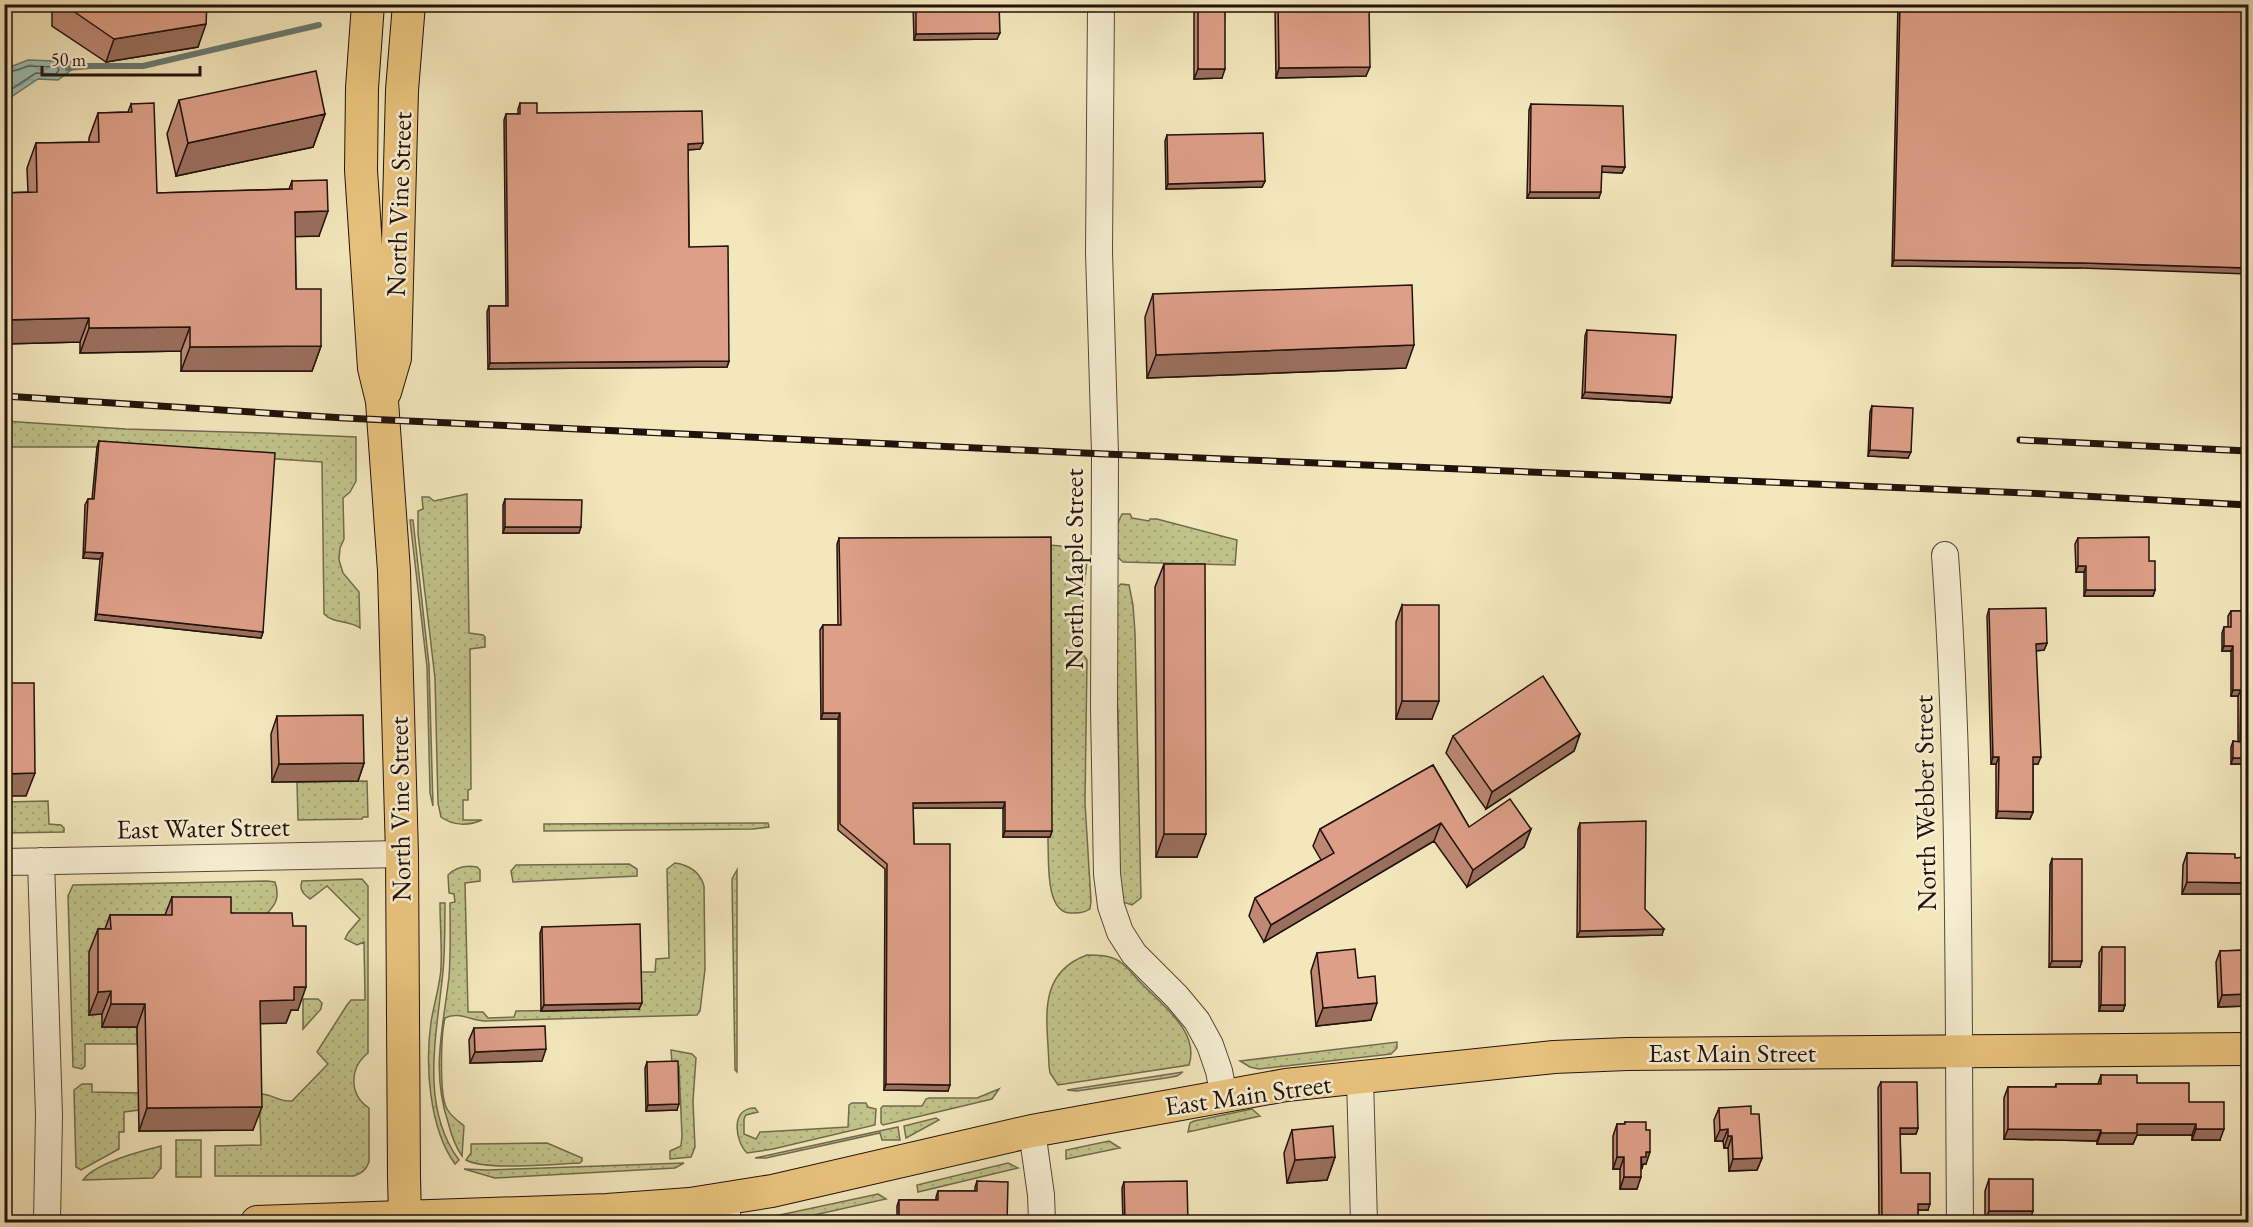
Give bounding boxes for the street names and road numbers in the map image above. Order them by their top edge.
street label: North Vine Street [378,110,419,297]
street label: North Maple Street [1056,468,1091,670]
street label: North Webber Street [1905,694,1944,911]
street label: North Vine Street [380,716,419,902]
street label: East Water Street [116,808,291,847]
street label: East Main Street [1648,1035,1817,1070]
street label: East Main Street [1162,1065,1334,1124]

